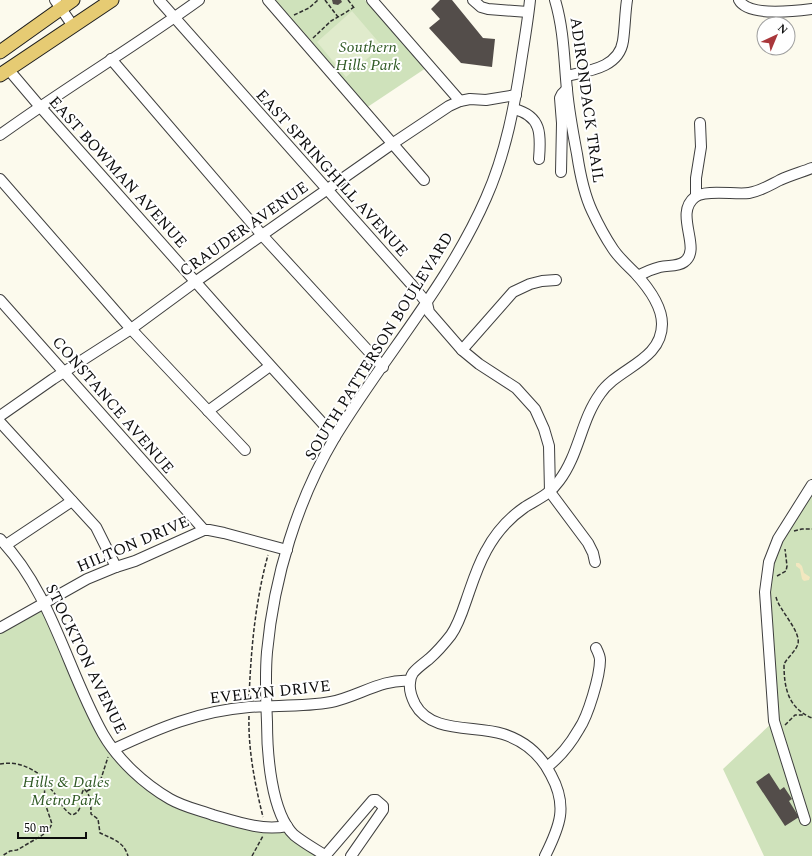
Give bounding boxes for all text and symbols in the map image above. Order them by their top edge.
street label: ADIRONDACK TRAIL [563,16,611,184]
north arrow [756,16,796,56]
text: N [773,20,792,38]
park label: Southern Hills Park [335,35,401,77]
street label: EAST SPRINGHILL AVENUE [250,84,414,262]
street label: EAST BOWMAN AVENUE [43,91,193,253]
street label: CRAUDER AVENUE [175,175,313,283]
street label: SOUTH PATTERSON BOULEVARD [299,227,459,465]
street label: CONSTANCE AVENUE [46,331,180,479]
street label: HILTON DRIVE [73,509,193,579]
street label: STOCKTON AVENUE [39,580,133,738]
street label: EVELYN DRIVE [208,674,332,710]
park label: Hills & Dales MetroPark [23,770,110,812]
scale bar [18,814,86,840]
text: 50 m [24,819,49,838]

